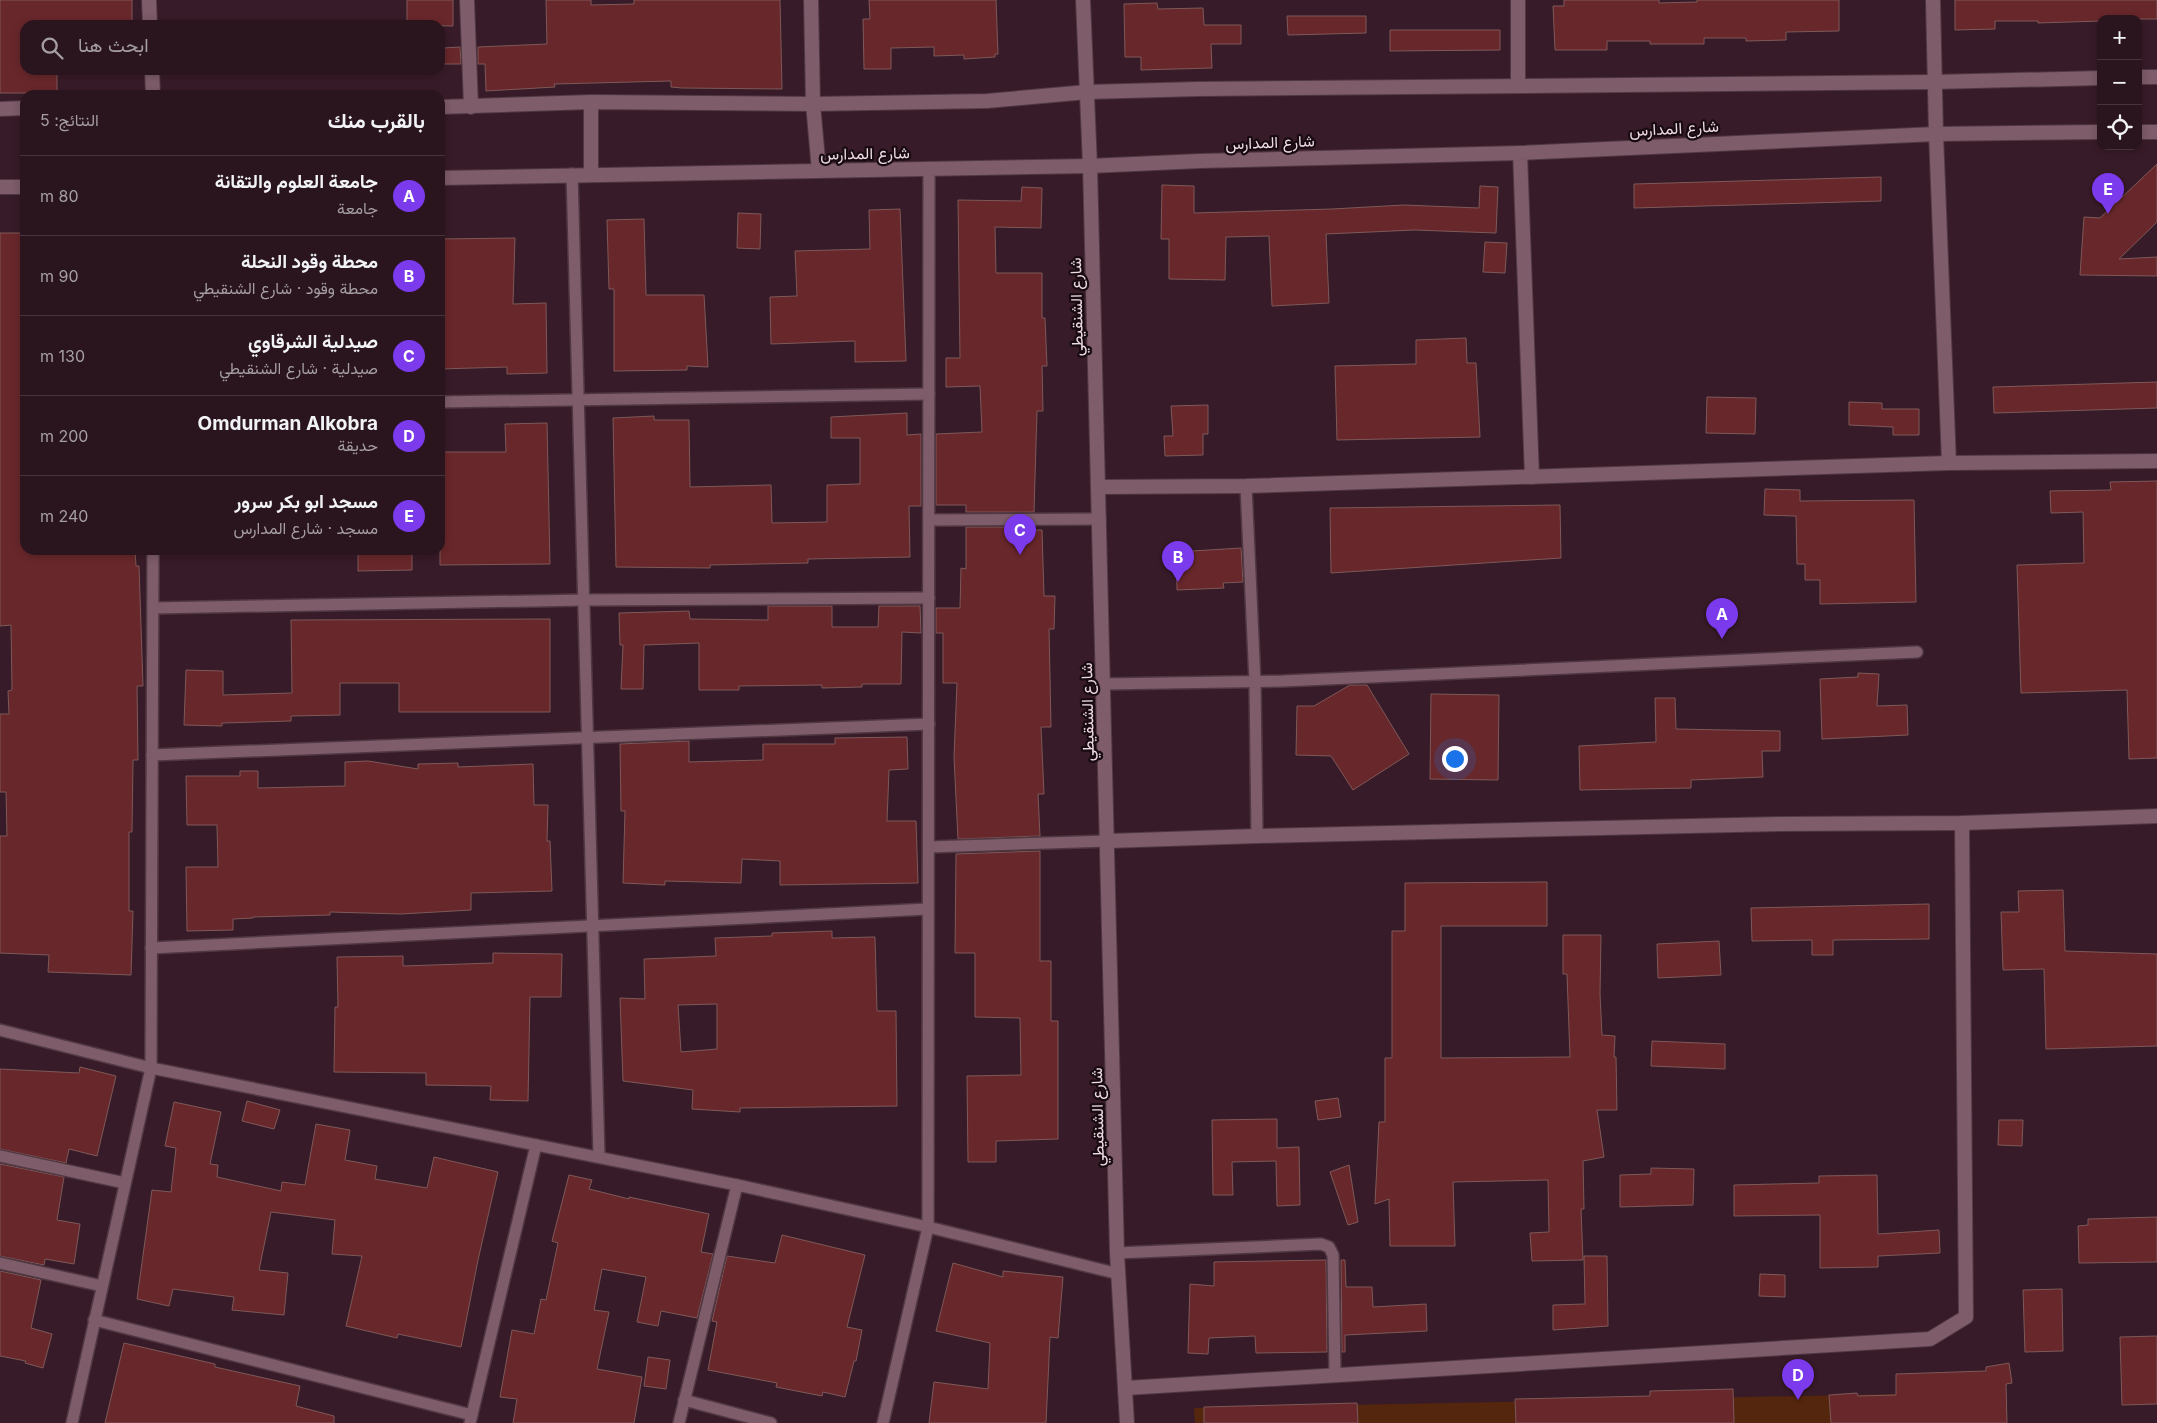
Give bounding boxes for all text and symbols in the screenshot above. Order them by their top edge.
map controls [2097,15,2142,150]
button: + [2097,15,2142,60]
search box [20,20,445,75]
icon: search [38,34,66,62]
text: ابحث هنا [78,34,149,57]
button: − [2097,60,2142,105]
button: locate [2097,105,2142,150]
text: بالقرب منك [328,108,425,133]
text: النتائج: 5 [40,110,99,130]
street label: شارع المدارس [1629,116,1719,142]
street label: شارع المدارس [1225,130,1315,156]
street label: شارع المدارس [820,142,910,166]
text: جامعة العلوم والتقانة [215,170,378,193]
pin: E [2092,173,2124,214]
text: 80 m [40,186,79,206]
text: A [403,186,415,206]
text: جامعة [337,198,378,218]
text: محطة وقود النحلة [241,250,378,273]
street label: شارع الشنقيطي [1065,257,1091,357]
text: 90 m [40,266,79,286]
text: B [404,266,414,286]
text: محطة وقود · شارع الشنقيطي [193,278,378,298]
text: صيدلية الشرقاوي [248,330,378,353]
text: 130 m [40,346,85,366]
text: C [403,346,415,366]
text: صيدلية · شارع الشنقيطي [219,358,378,378]
text: Omdurman Alkobra [198,412,378,435]
text: 200 m [40,426,88,446]
text: D [403,426,415,446]
text: حديقة [338,435,378,455]
text: مسجد ابو بكر سرور [234,490,378,513]
text: 240 m [40,506,88,526]
text: E [404,506,414,526]
pin: C [1004,514,1036,555]
text: مسجد · شارع المدارس [233,518,378,538]
pin: B [1162,541,1194,582]
pin: A [1706,598,1738,639]
street label: شارع الشنقيطي [1076,662,1102,762]
your location [1442,746,1468,772]
street label: شارع الشنقيطي [1086,1067,1112,1167]
pin: D [1782,1359,1814,1400]

